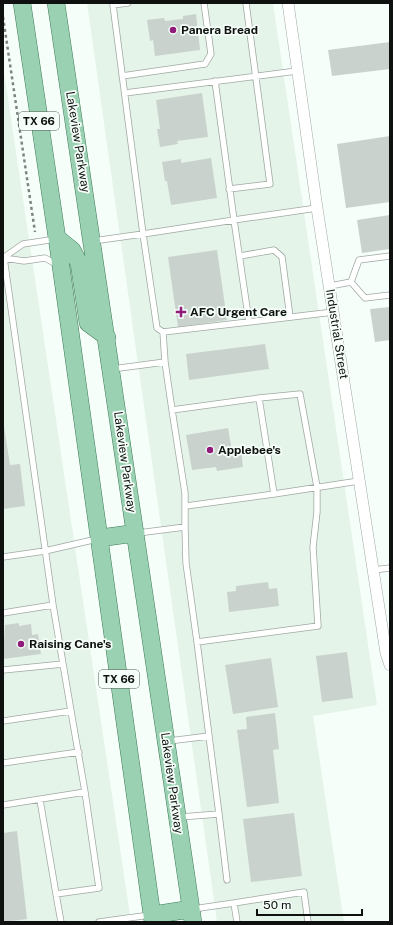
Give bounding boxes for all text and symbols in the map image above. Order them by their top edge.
place label: Panera Bread [181,23,258,37]
marker: Panera Bread [168,25,178,35]
street label: Lakeview Parkway [63,90,93,194]
road number: TX 66 [19,112,59,130]
street label: Industrial Street [323,288,351,380]
place label: AFC Urgent Care [190,305,287,319]
marker: AFC Urgent Care [175,306,187,318]
street label: Lakeview Parkway [111,410,139,514]
place label: Applebee's [218,443,281,457]
marker: Applebee's [205,445,215,455]
place label: Raising Cane's [29,637,111,651]
marker: Raising Cane's [16,639,26,649]
road number: TX 66 [99,670,139,688]
street label: Lakeview Parkway [158,731,186,835]
scale bar [257,891,362,917]
text: 50 m [263,898,291,912]

